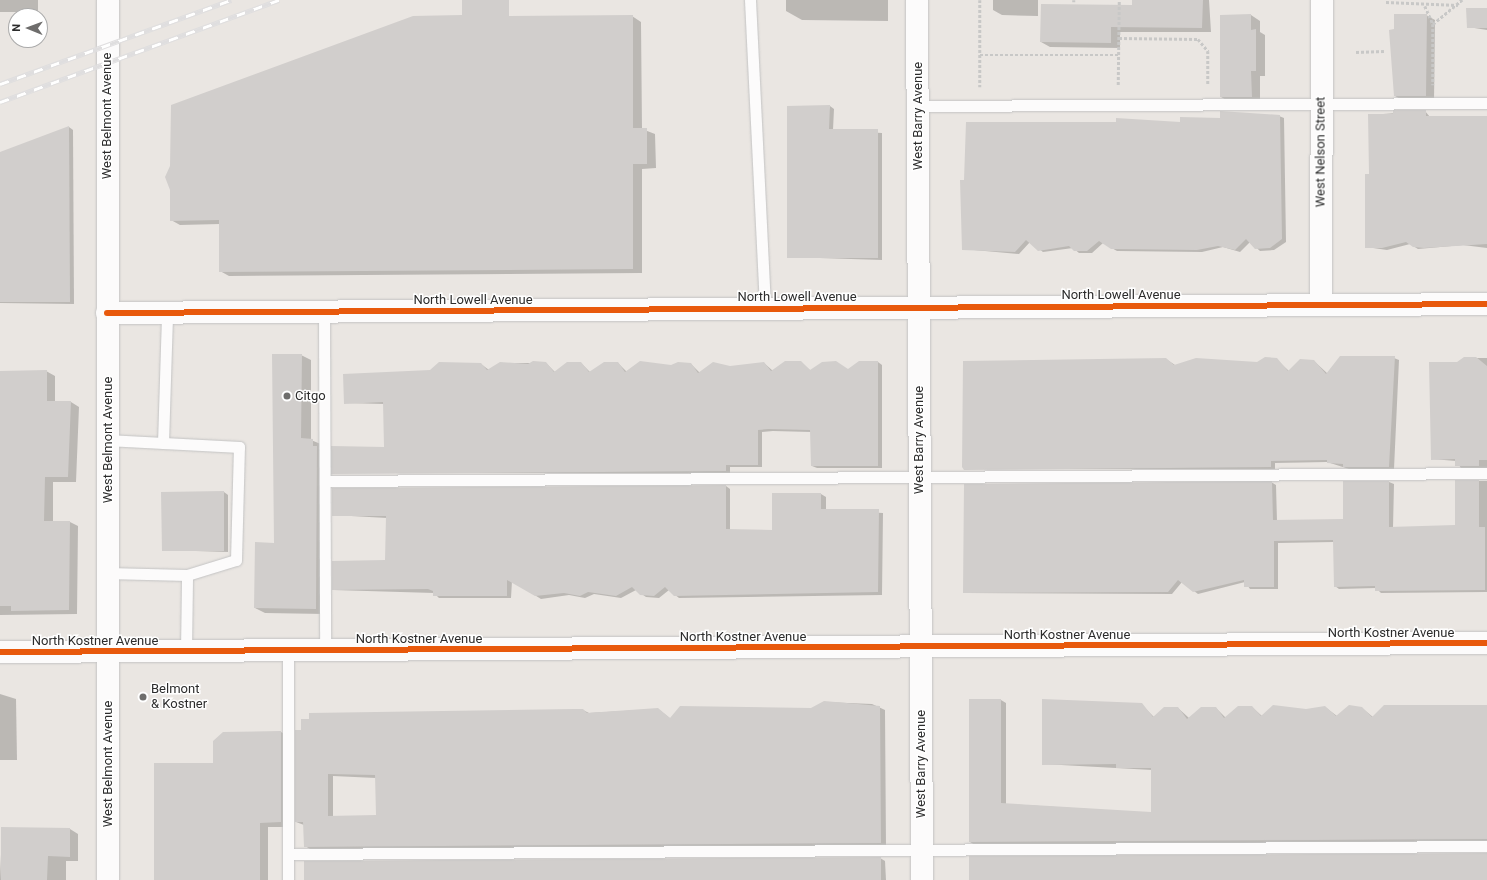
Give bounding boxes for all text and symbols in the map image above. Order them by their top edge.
north arrow [8,8,48,48]
text: N [10,24,23,32]
street label: West Belmont Avenue [99,53,115,179]
street label: West Barry Avenue [910,62,926,170]
street label: West Nelson Street [1313,97,1329,207]
street label: North Lowell Avenue [1061,287,1181,303]
street label: North Lowell Avenue [737,289,857,305]
street label: North Lowell Avenue [413,292,533,308]
street label: West Belmont Avenue [100,377,116,503]
street label: West Barry Avenue [911,386,927,494]
place label: Citgo [295,388,326,404]
marker: Citgo [282,391,292,401]
street label: North Kostner Avenue [1328,625,1454,641]
street label: North Kostner Avenue [1004,627,1130,643]
street label: North Kostner Avenue [680,629,806,645]
street label: North Kostner Avenue [356,631,482,647]
street label: North Kostner Avenue [32,633,158,649]
place label: Belmont & Kostner [151,682,207,713]
marker: Belmont & Kostner [138,692,148,702]
street label: West Belmont Avenue [100,701,116,827]
street label: West Barry Avenue [913,710,929,818]

